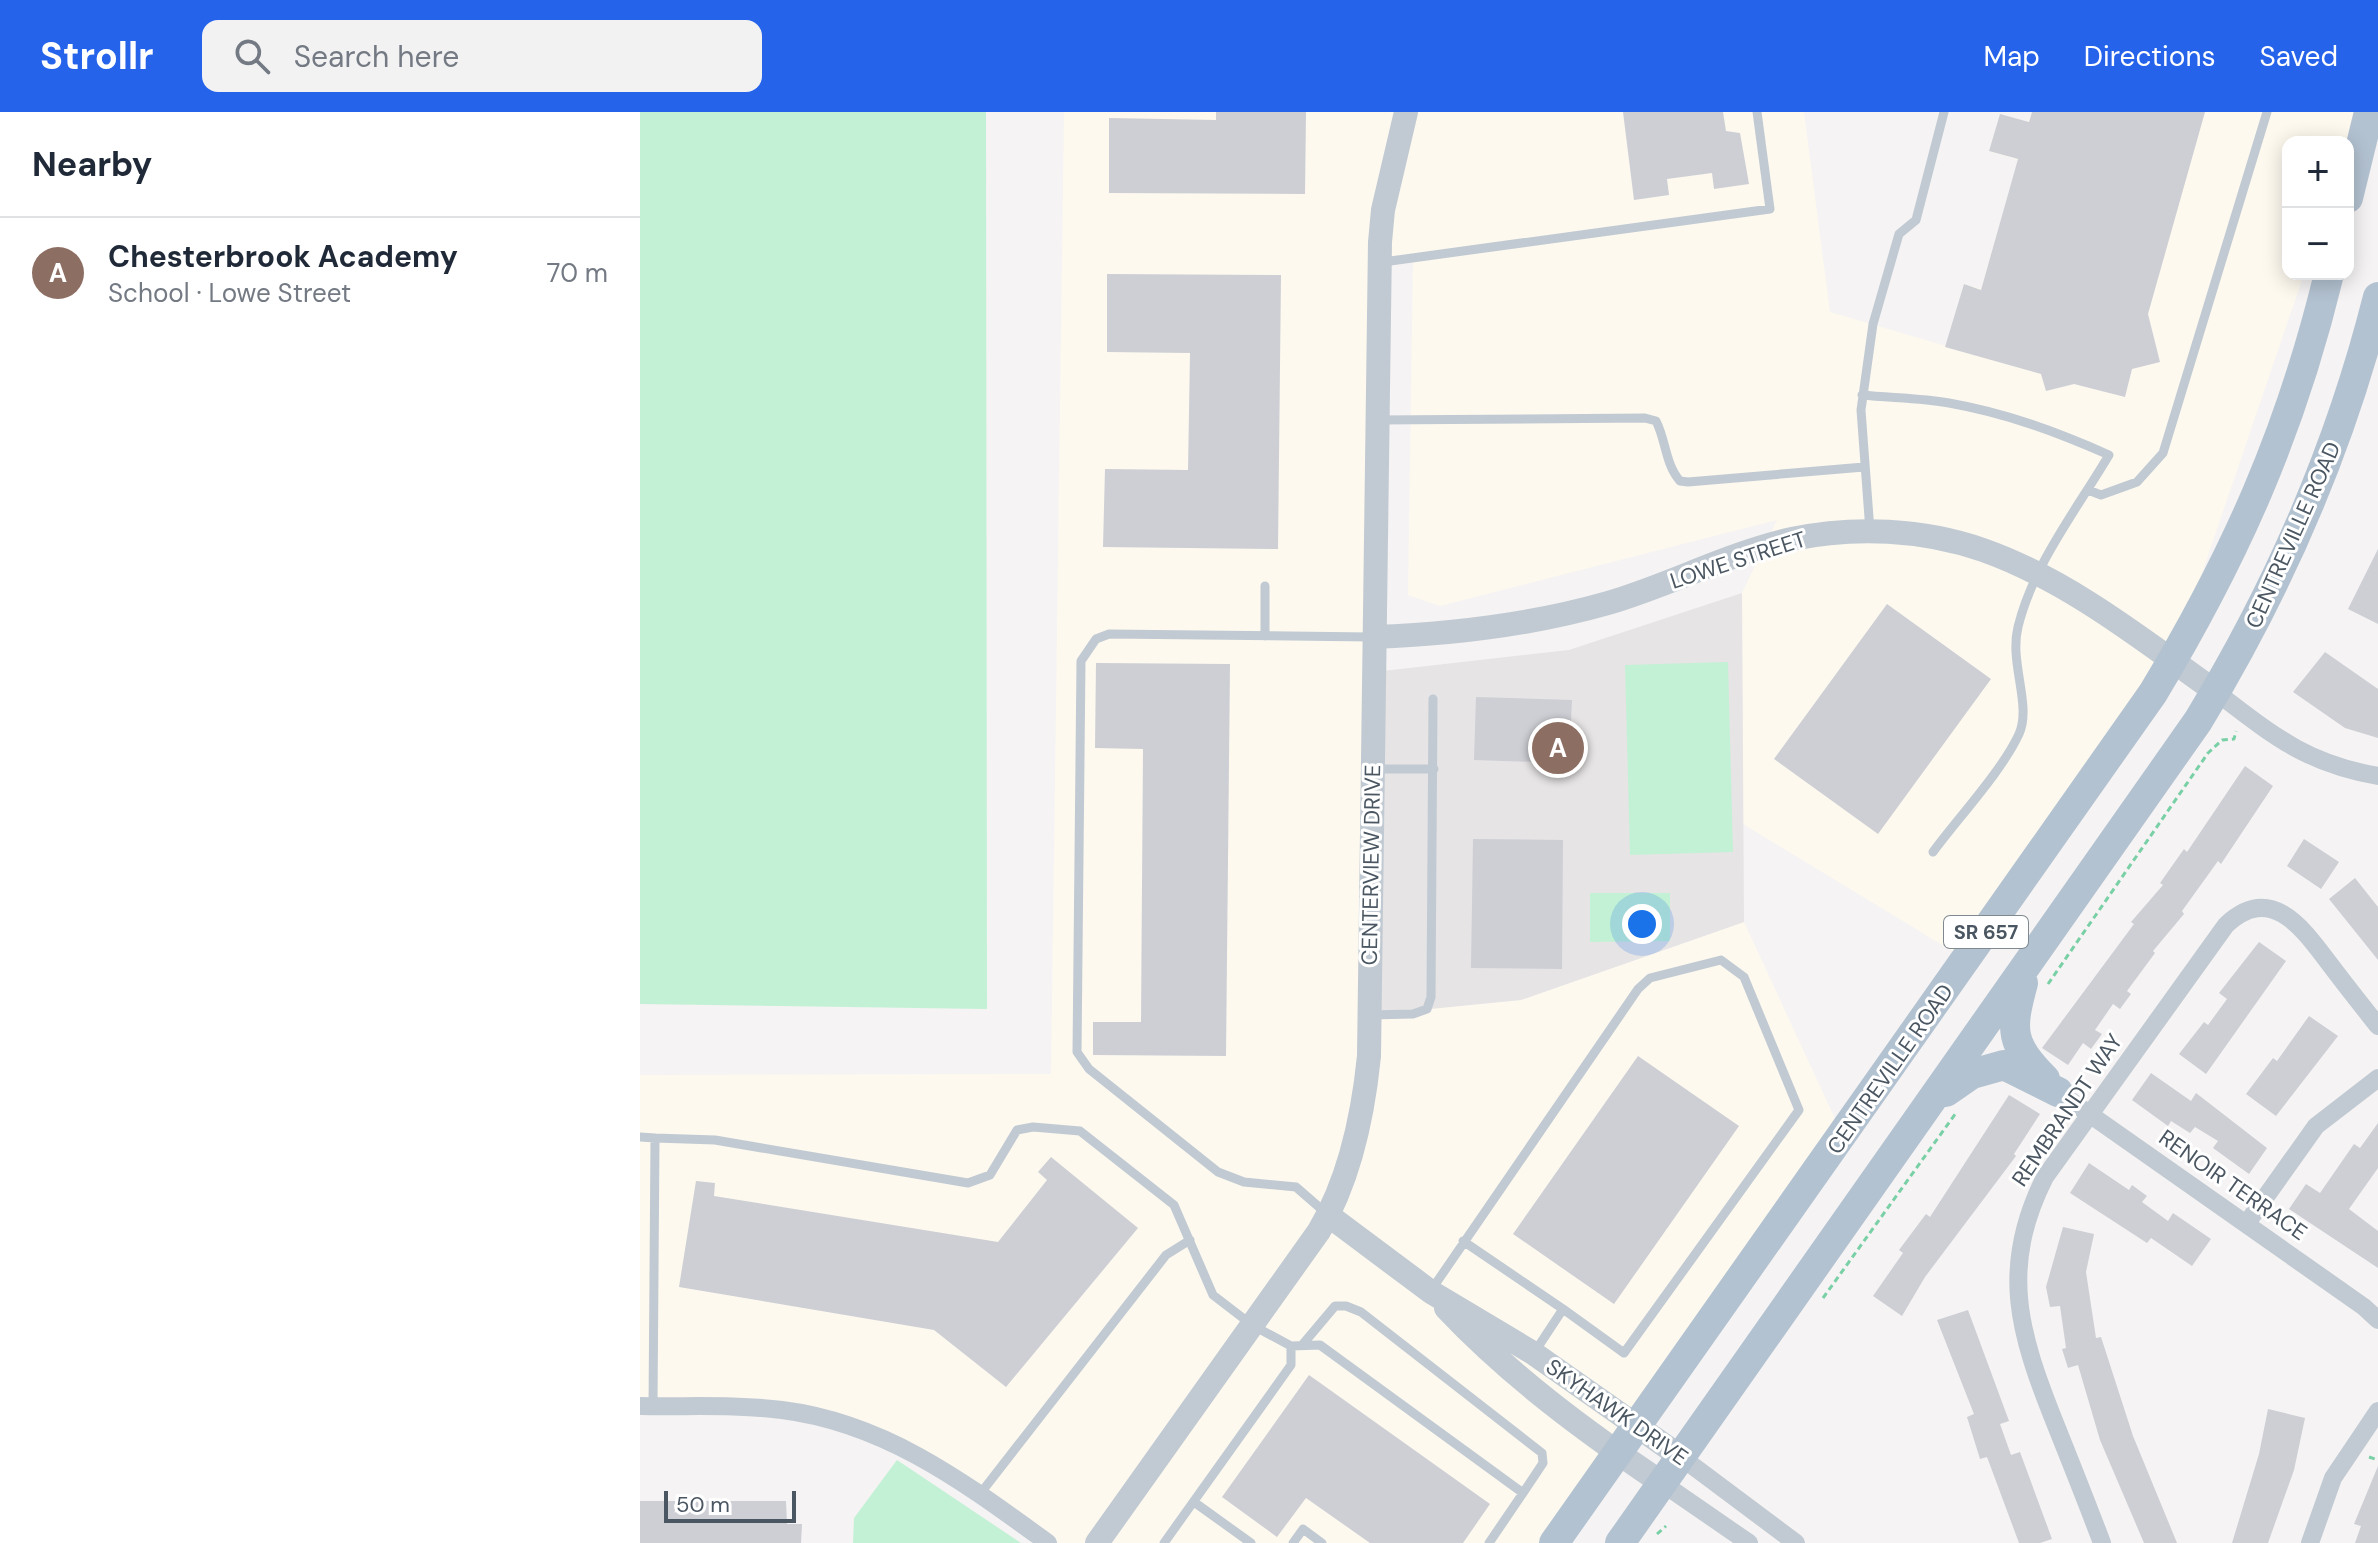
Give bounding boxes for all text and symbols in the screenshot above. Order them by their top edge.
search box [202,20,762,92]
text: Strollr [40,31,154,81]
icon: search [230,34,274,78]
text: Search here [294,37,459,76]
text: Map [1983,38,2040,75]
text: Directions [2084,38,2216,75]
text: Saved [2260,38,2338,75]
map controls [2282,136,2354,280]
button: + [2282,136,2354,208]
text: Nearby [32,142,152,187]
button: − [2282,208,2354,280]
text: Chesterbrook Academy [108,237,458,276]
text: A [49,256,67,290]
text: 70 m [547,256,608,290]
text: School · Lowe Street [108,276,351,310]
street label: CENTREVILLE ROAD [2239,437,2347,633]
street label: LOWE STREET [1666,524,1810,596]
pin: A [1532,718,1584,778]
street label: CENTERVIEW DRIVE [1355,764,1387,966]
your location [1622,904,1662,944]
road number: SR 657 [1944,916,2028,948]
street label: CENTREVILLE ROAD [1820,978,1960,1160]
street label: REMBRANDT WAY [2005,1028,2129,1192]
street label: RENOIR TERRACE [2153,1123,2313,1247]
street label: SKYHAWK DRIVE [1540,1352,1694,1472]
scale bar [664,1487,796,1523]
text: 50 m [676,1490,730,1519]

